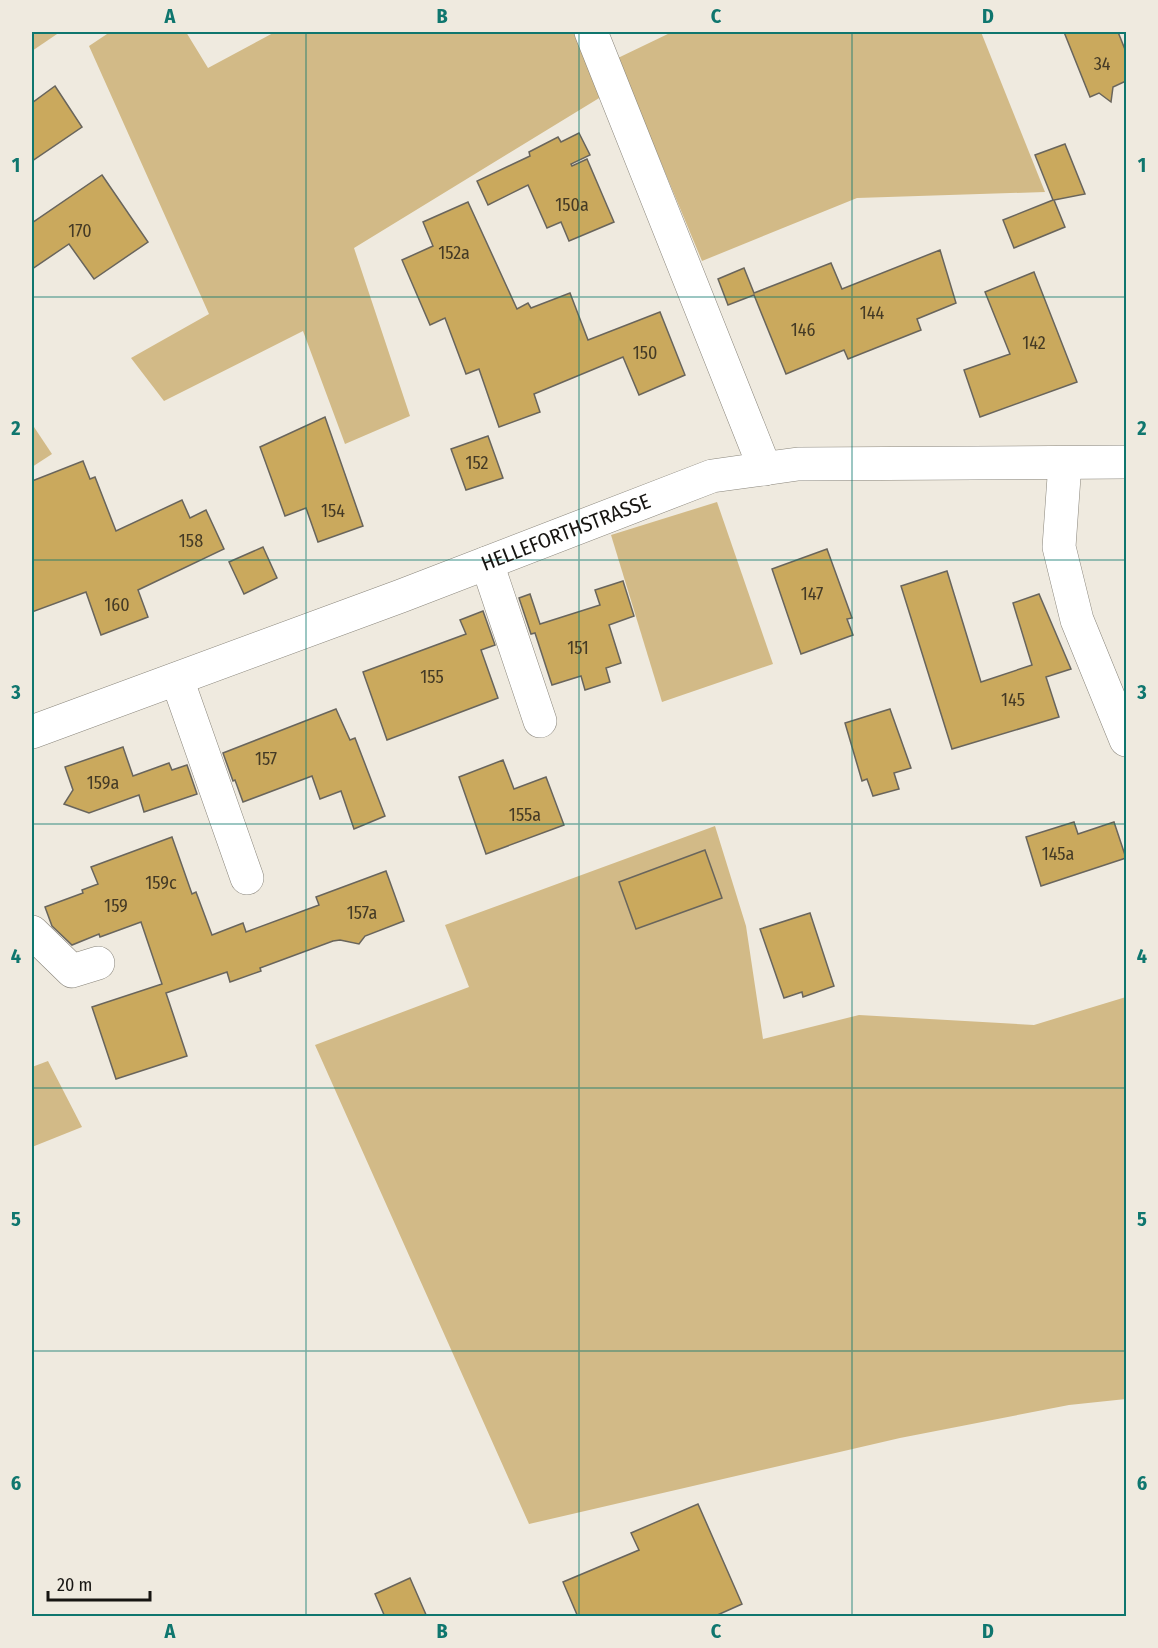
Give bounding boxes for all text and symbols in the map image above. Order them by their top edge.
text: A [164,4,177,28]
text: B [436,4,448,28]
text: C [711,4,722,28]
text: D [982,4,994,28]
house number: 34 [1094,53,1111,75]
text: 1 [12,153,20,177]
text: 1 [1138,153,1146,177]
house number: 150a [555,194,589,216]
house number: 170 [68,220,92,242]
house number: 152a [438,242,470,264]
house number: 144 [860,302,885,324]
house number: 146 [791,319,815,341]
house number: 142 [1022,332,1046,354]
house number: 150 [633,342,657,364]
text: 2 [10,416,21,440]
text: 2 [1136,416,1147,440]
house number: 152 [465,452,489,474]
street label: HELLEFORTHSTRASSE [478,488,654,577]
house number: 154 [321,500,345,522]
house number: 158 [179,530,203,552]
house number: 147 [801,583,823,605]
house number: 160 [104,594,130,616]
house number: 151 [567,637,589,659]
house number: 155 [420,666,444,688]
text: 3 [10,680,21,704]
text: 3 [1136,680,1147,704]
house number: 145 [1001,689,1025,711]
house number: 157 [255,748,277,770]
house number: 159a [87,772,119,794]
house number: 155a [509,804,541,826]
house number: 145a [1042,843,1074,865]
house number: 159c [145,872,177,894]
house number: 159 [104,895,128,917]
house number: 157a [347,902,377,924]
text: 4 [11,944,21,968]
text: 4 [1137,944,1147,968]
text: 5 [11,1207,21,1231]
text: 5 [1137,1207,1147,1231]
text: 6 [11,1471,21,1495]
text: 6 [1137,1471,1147,1495]
scale bar [48,1564,150,1602]
text: 20 m [57,1574,92,1596]
text: A [164,1619,177,1643]
text: B [436,1619,448,1643]
text: C [711,1619,722,1643]
text: D [982,1619,994,1643]

